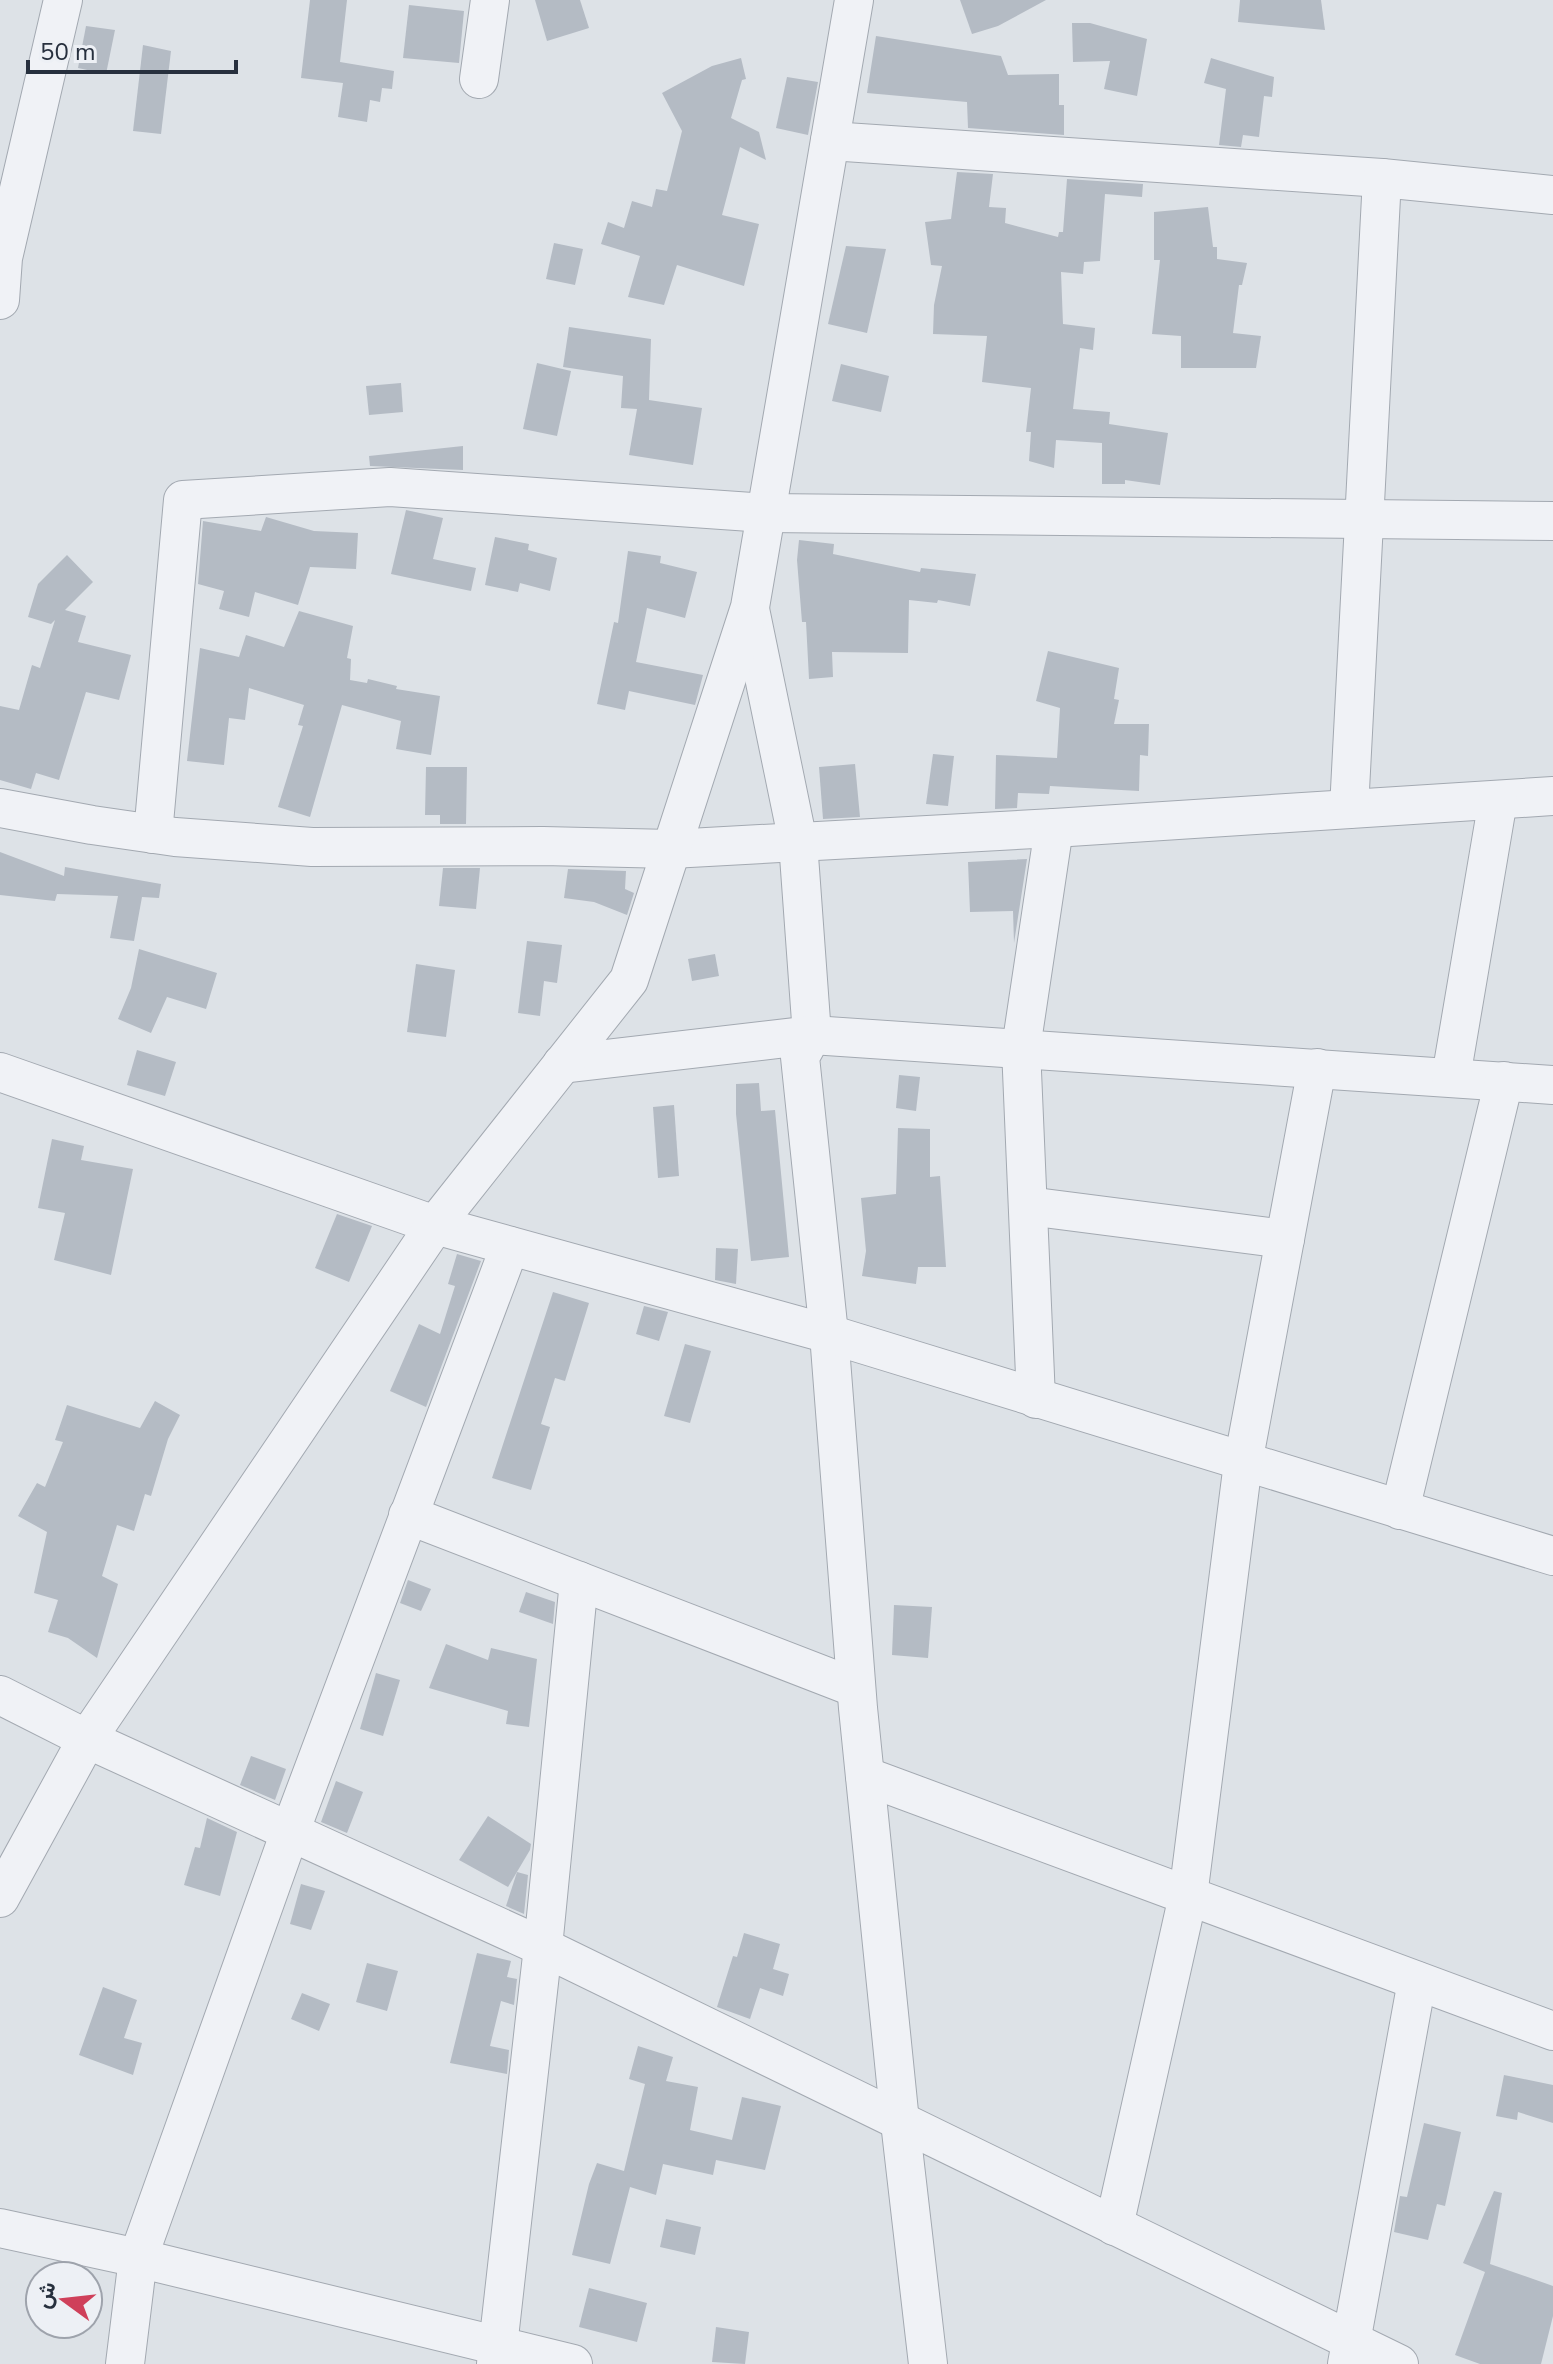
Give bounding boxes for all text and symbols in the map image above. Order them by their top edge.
scale bar [28,24,236,74]
text: 50 m [40,36,96,68]
north arrow [24,2260,104,2340]
text: ش [28,2278,64,2312]

